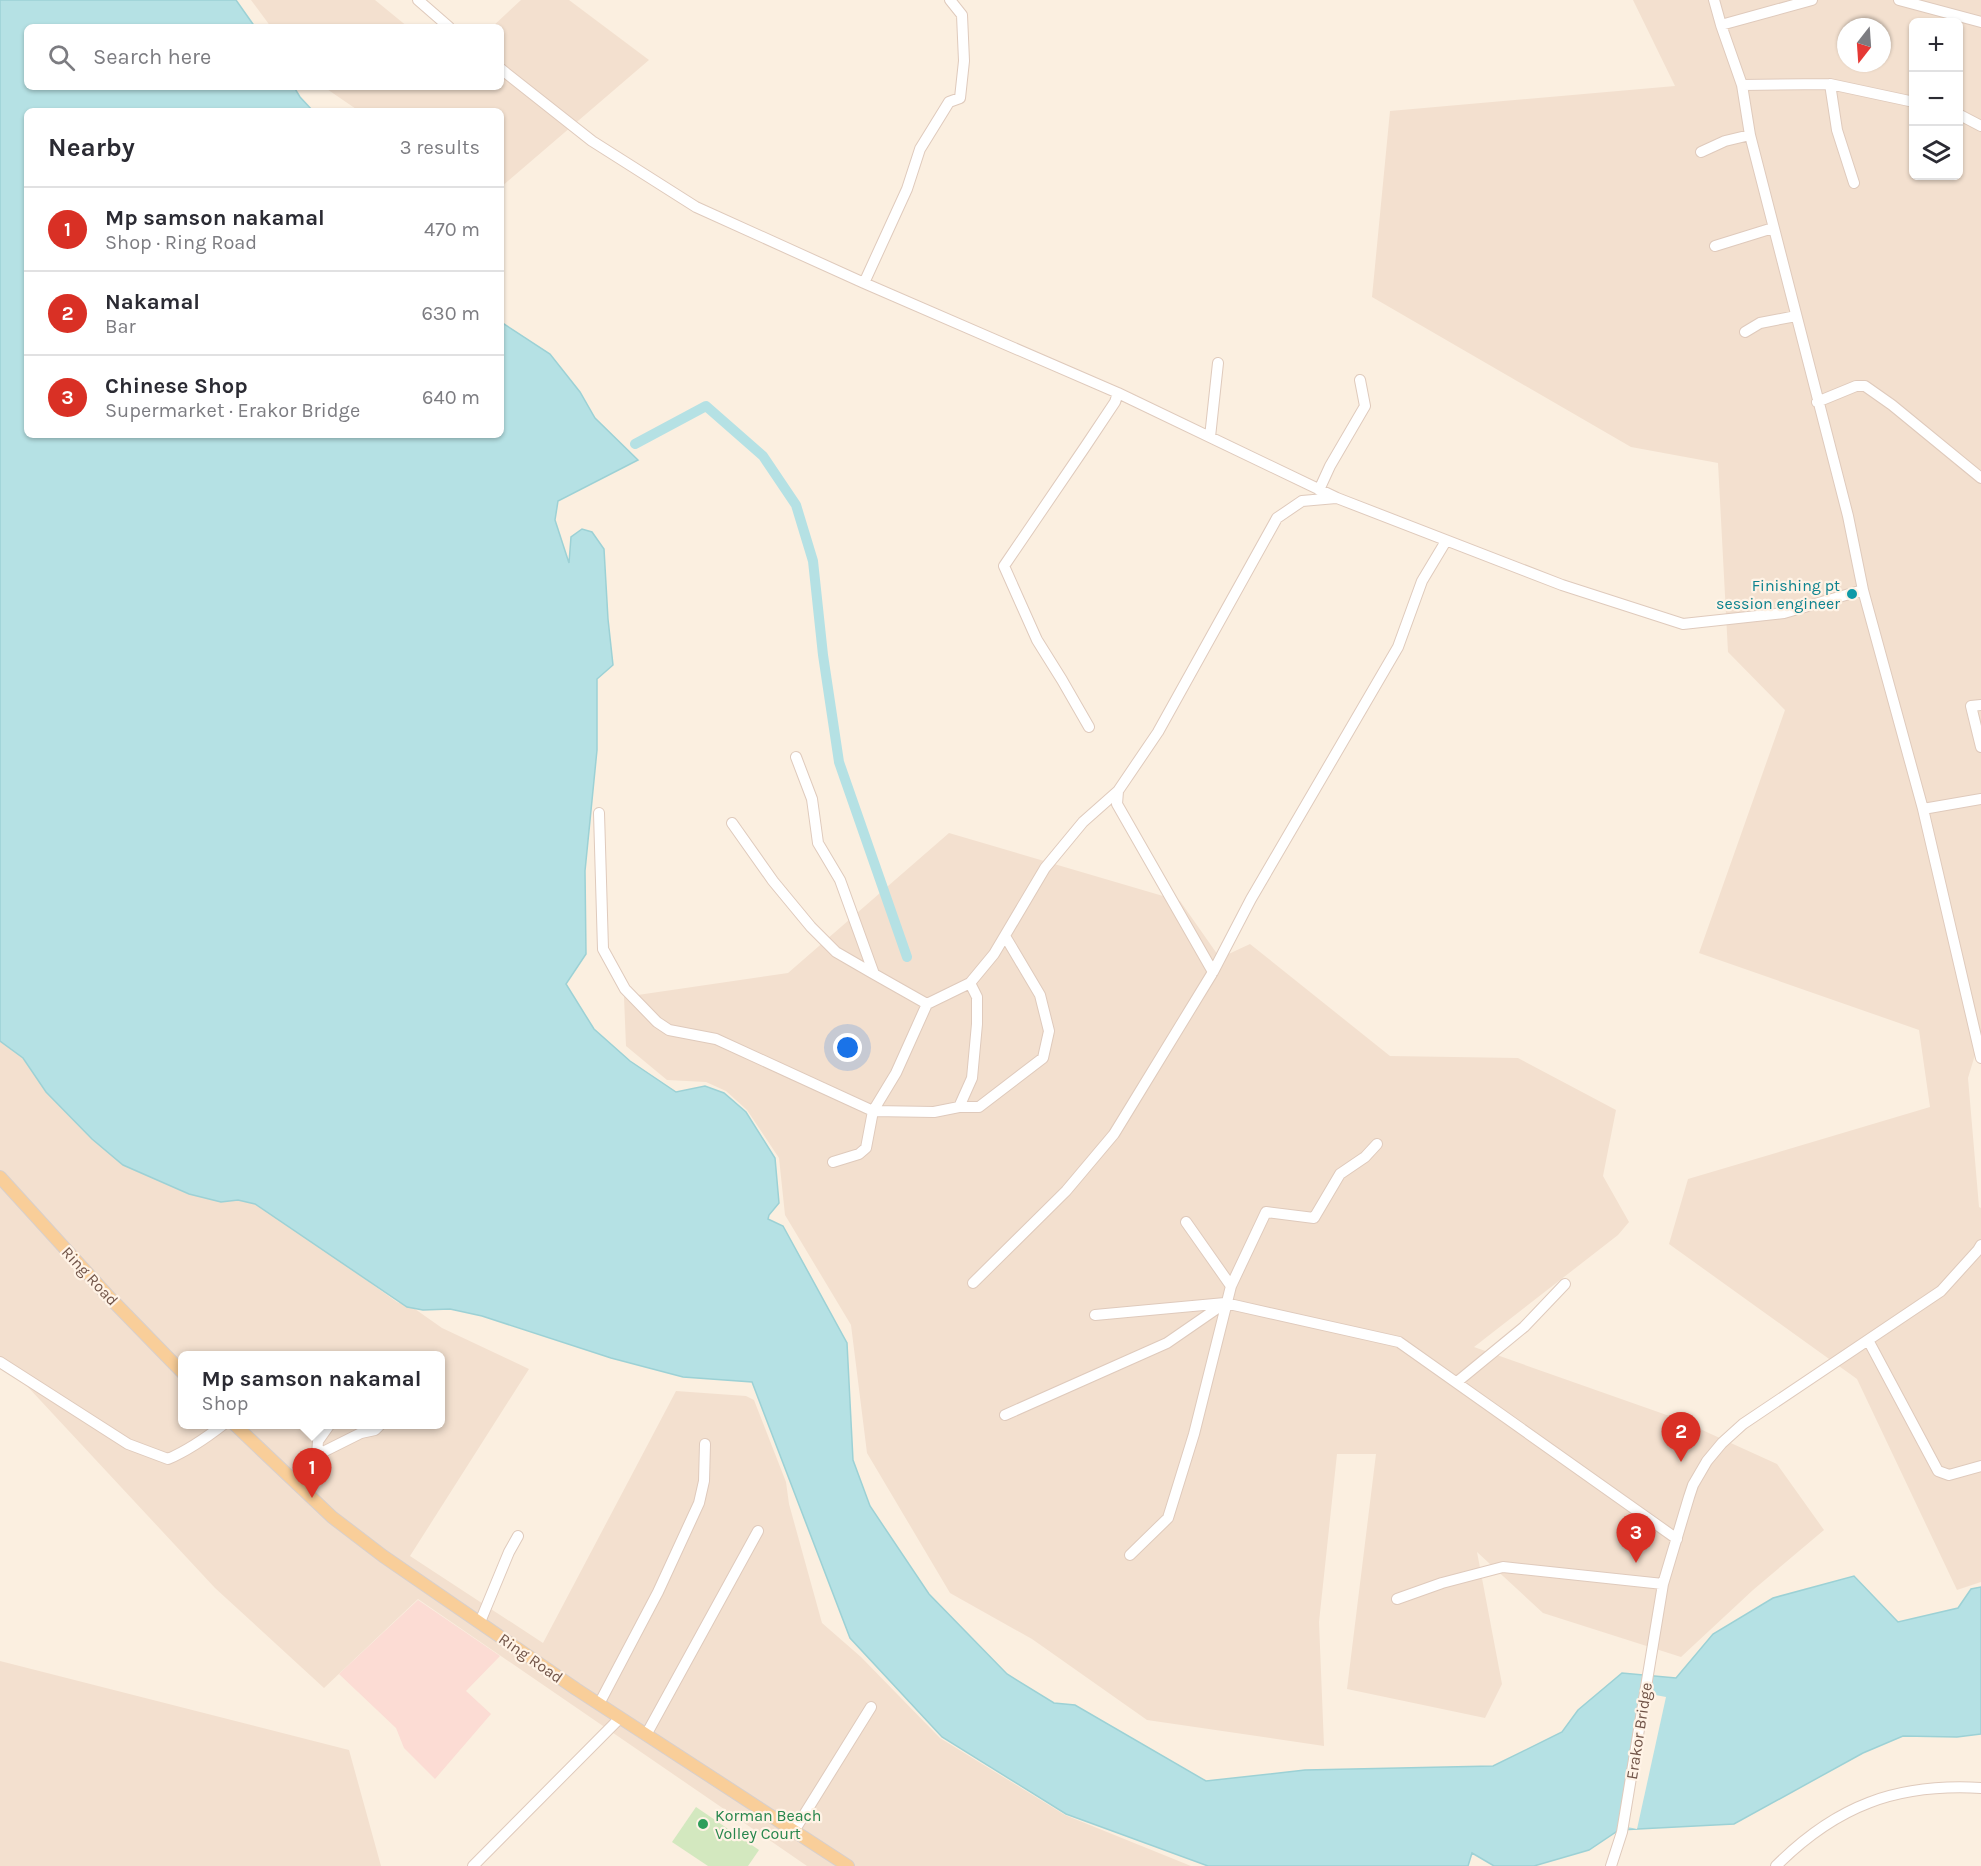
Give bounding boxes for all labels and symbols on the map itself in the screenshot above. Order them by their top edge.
north arrow [1837,18,1891,72]
place label: Finishing pt session engineer [1716,576,1840,613]
marker: Finishing pt session engineer [1845,587,1859,601]
your location [833,1033,862,1062]
street label: Ring Road [58,1243,122,1309]
pin: 2 [1662,1412,1700,1462]
pin: 1 [292,1448,332,1498]
pin: 3 [1616,1514,1656,1563]
street label: Ring Road [495,1629,567,1687]
street label: Erakor Bridge [1622,1681,1656,1781]
place label: Korman Beach Volley Court [715,1806,821,1843]
marker: Korman Beach Volley Court [696,1817,710,1831]

